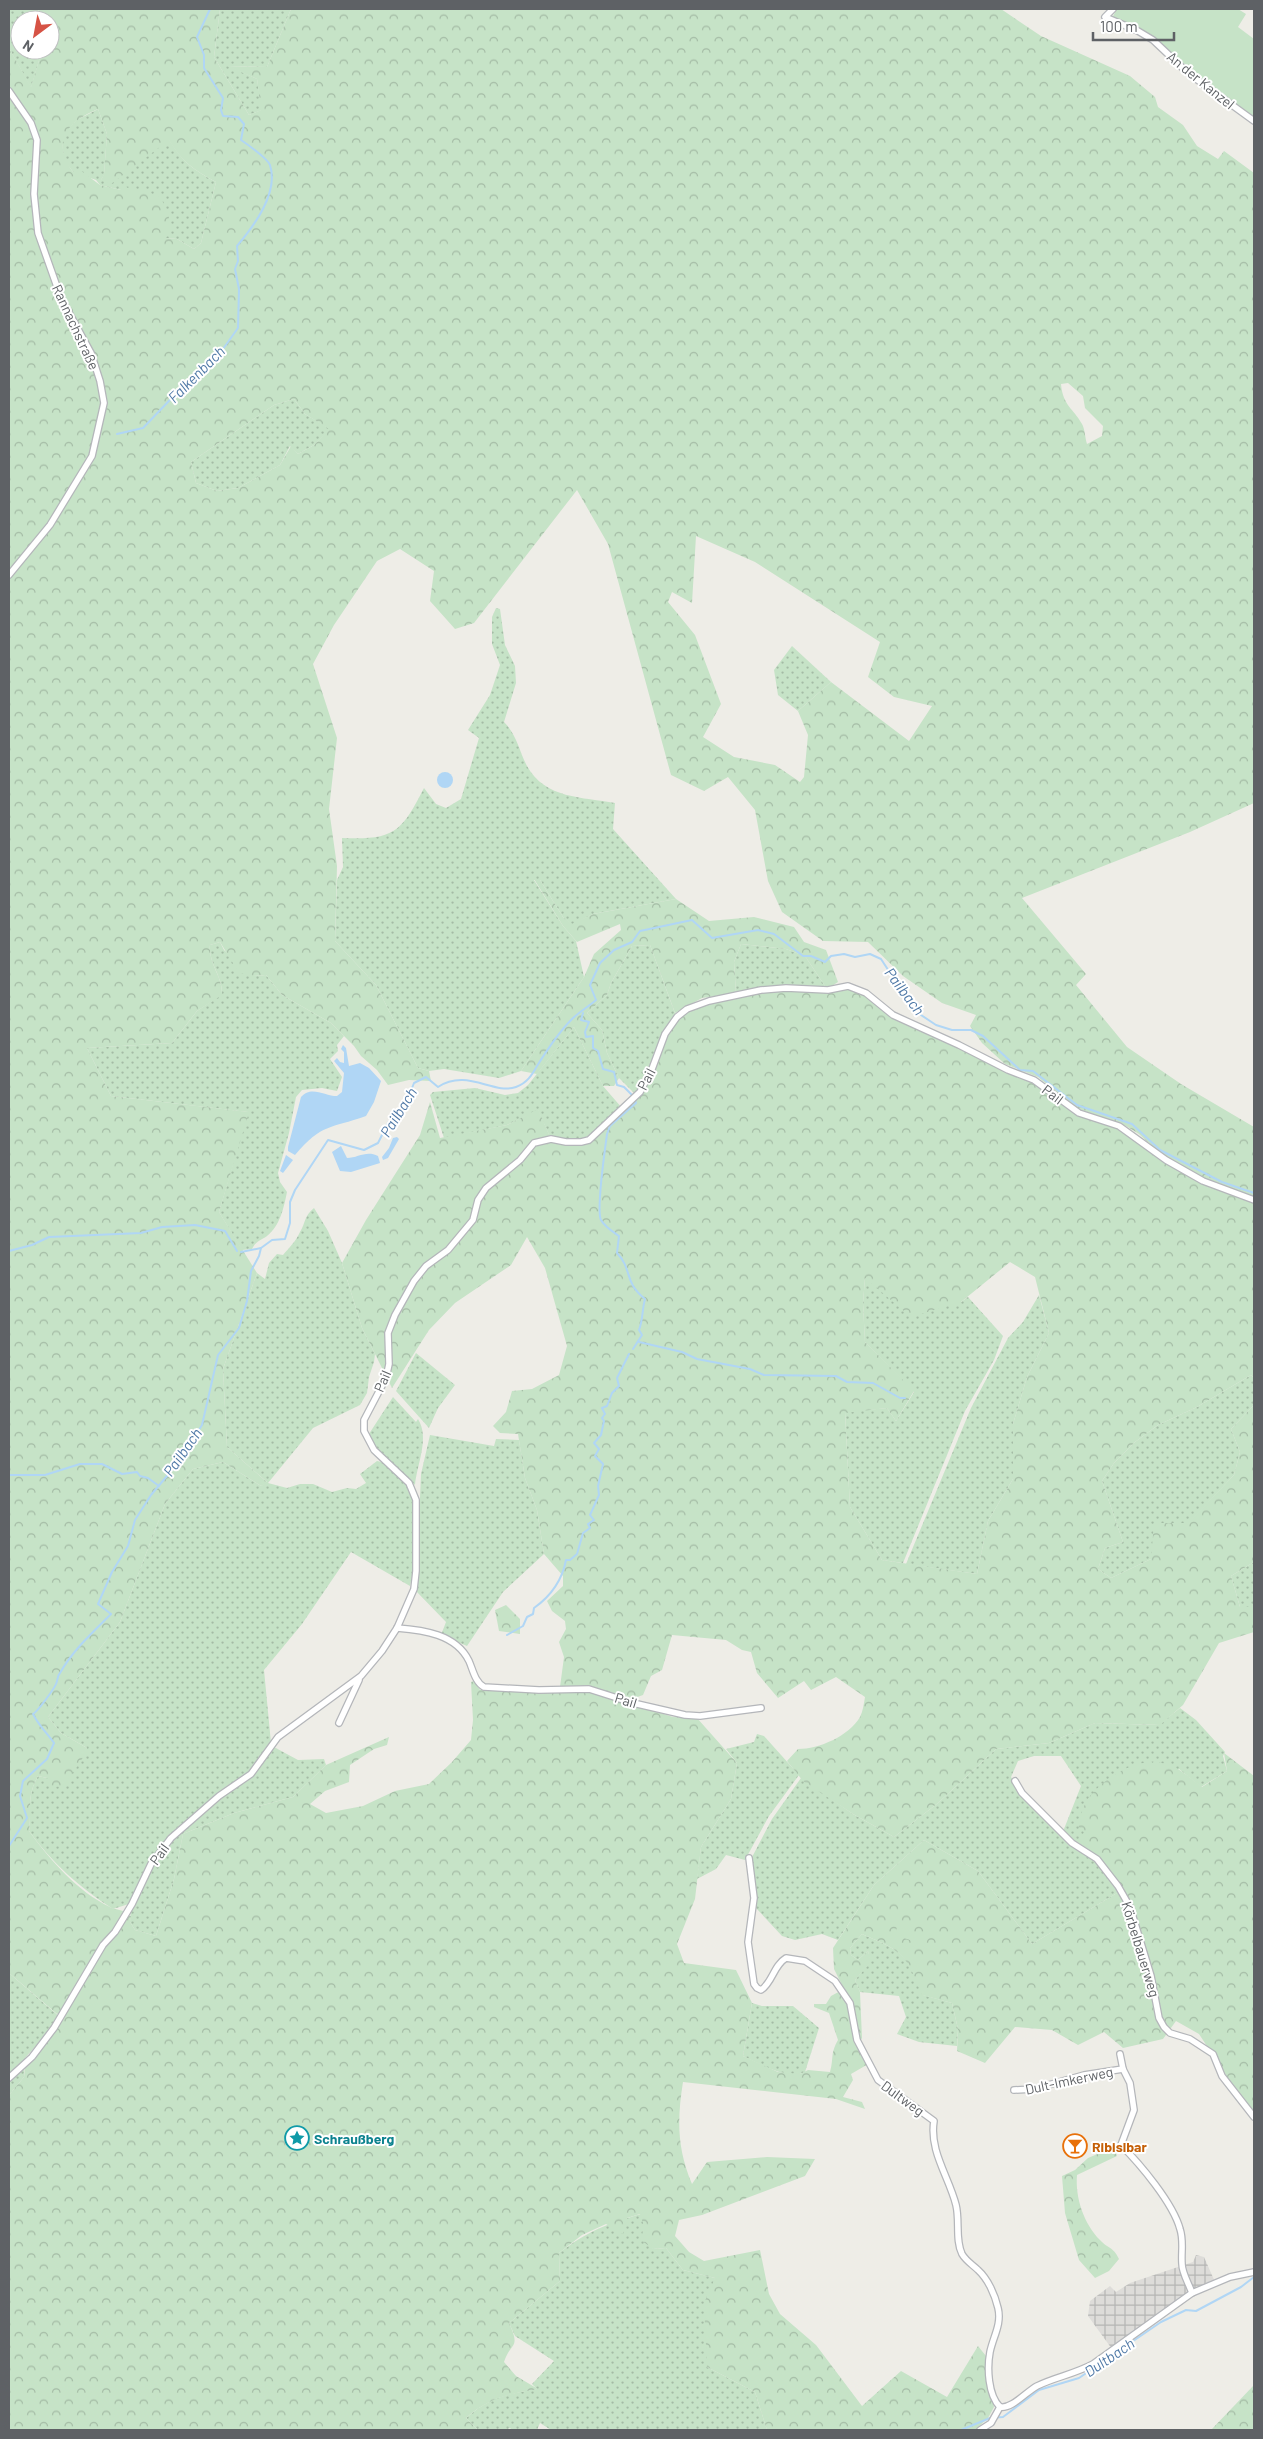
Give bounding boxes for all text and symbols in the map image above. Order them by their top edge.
north arrow [10,10,60,60]
scale bar [1093,10,1174,42]
text: 100 m [1100,17,1138,35]
text: N [19,37,36,56]
street label: An der Kanzel [1164,48,1238,112]
street label: Rannachstraße [49,282,103,372]
water label: Falkenbach [164,342,228,406]
water label: Pailbach [881,964,929,1018]
street label: Pail [633,1065,659,1093]
street label: Pail [1039,1081,1067,1107]
water label: Pailbach [376,1084,420,1140]
street label: Pail [370,1367,394,1395]
water label: Pailbach [159,1424,205,1480]
street label: Pail [613,1689,639,1711]
street label: Pail [146,1840,172,1868]
street label: Körbelbauerweg [1118,1899,1164,1999]
street label: Dult-Imkerweg [1024,2062,1114,2098]
street label: Dultweg [878,2077,928,2119]
place icon: Schraußberg [284,2125,310,2151]
place label: Schraußberg [314,2130,394,2147]
bar icon: Ribislbar [1062,2133,1088,2159]
place label: Ribislbar [1092,2138,1147,2155]
water label: Dultbach [1081,2334,1138,2380]

